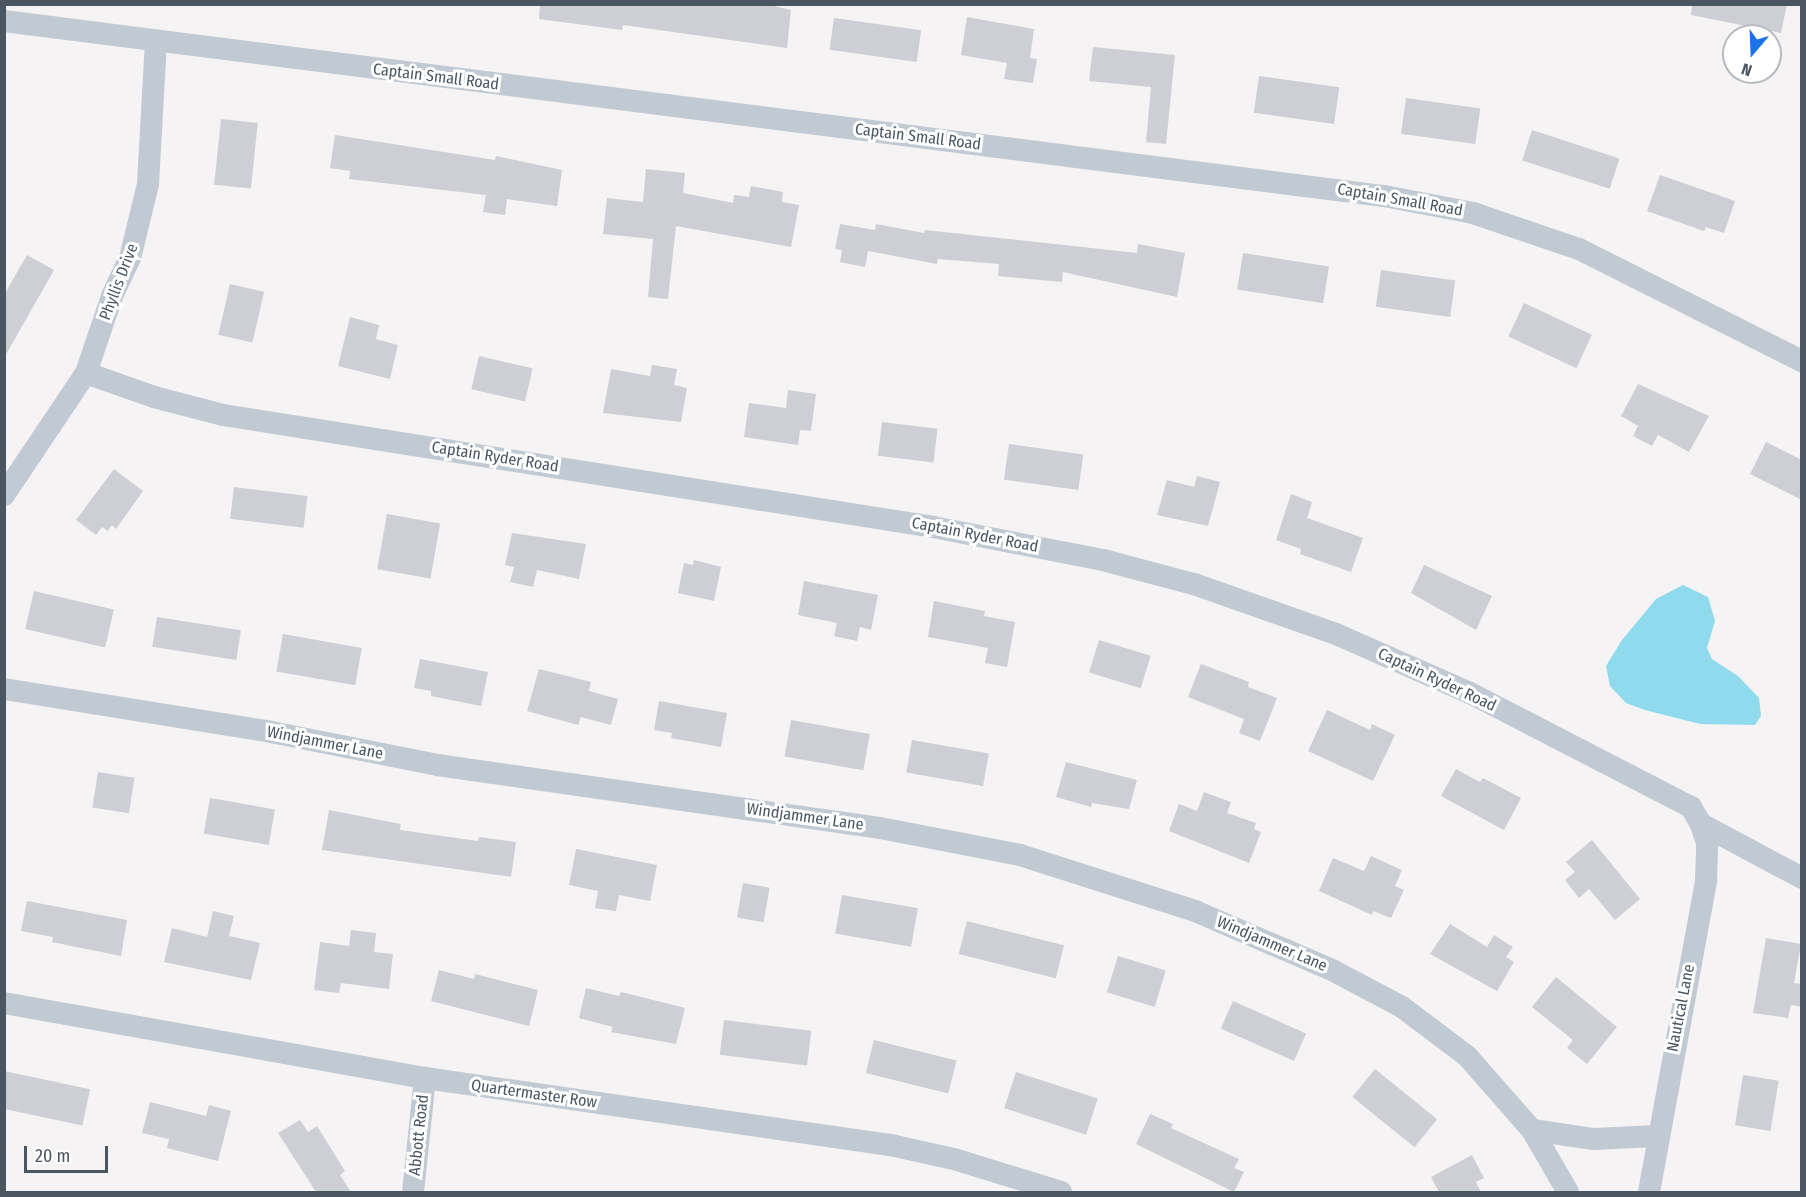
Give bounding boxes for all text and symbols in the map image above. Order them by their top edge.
north arrow [1722,24,1782,84]
text: N [1739,59,1754,80]
street label: Captain Small Road [372,60,500,94]
street label: Captain Small Road [854,120,982,154]
street label: Captain Small Road [1336,180,1464,220]
street label: Phyllis Drive [96,241,142,323]
street label: Captain Ryder Road [430,437,560,477]
street label: Captain Ryder Road [910,513,1040,557]
street label: Captain Ryder Road [1375,644,1499,716]
street label: Windjammer Lane [265,722,385,764]
street label: Windjammer Lane [745,799,865,835]
street label: Windjammer Lane [1214,912,1330,976]
street label: Nautical Lane [1663,963,1699,1053]
street label: Quartermaster Row [470,1076,598,1112]
street label: Abbott Road [405,1094,433,1176]
scale bar [27,1134,111,1172]
text: 20 m [35,1145,70,1167]

